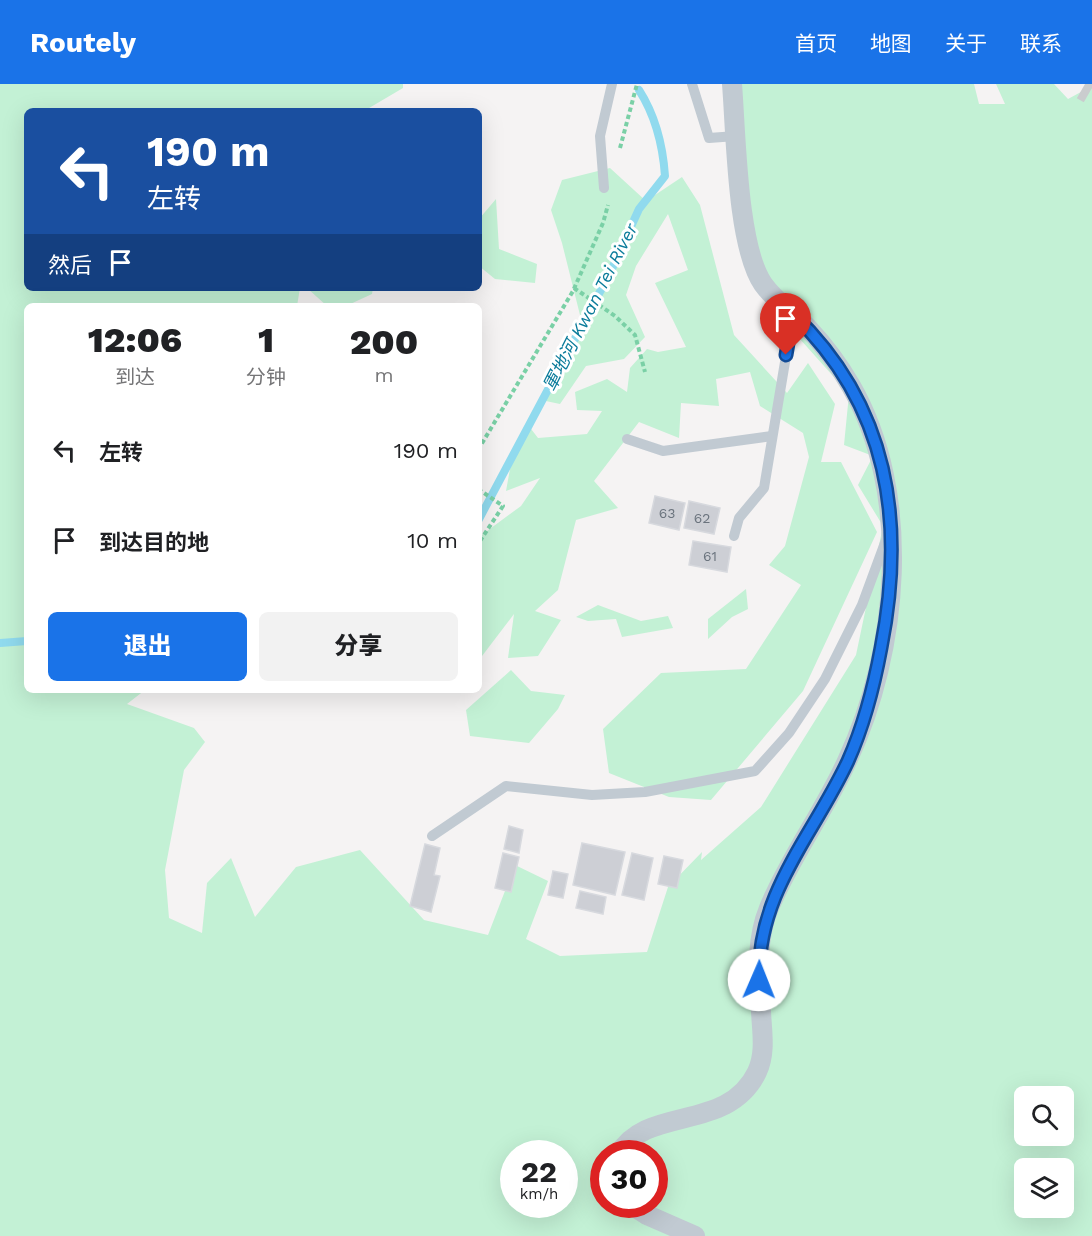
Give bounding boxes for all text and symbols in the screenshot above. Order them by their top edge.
text: Routely [30,26,136,59]
text: 首页 [795,31,837,56]
text: 地图 [870,31,912,56]
text: 关于 [945,31,987,56]
text: 联系 [1020,31,1062,56]
text: 190 m [147,127,270,176]
icon: left [48,132,126,210]
text: 左转 [147,183,201,215]
water label: 軍地河 Kwan Tei River [539,219,642,394]
icon: arrive [104,246,137,279]
text: 然后 [48,253,92,278]
pin [760,293,811,355]
icon: arrive [769,302,802,335]
text: 12:06 [88,319,182,361]
text: 1 [258,319,274,361]
text: 200 [350,321,418,363]
text: m [374,363,393,387]
text: 到达 [115,365,155,389]
text: 分钟 [246,365,286,389]
icon: left [48,434,81,467]
text: 190 m [394,438,458,463]
text: 左转 [99,440,143,465]
house number: 63 [659,505,675,521]
house number: 62 [694,510,710,526]
icon: arrive [48,524,81,557]
text: 10 m [407,528,458,553]
text: 到达目的地 [99,530,209,555]
house number: 61 [703,548,717,564]
button: 退出 [48,612,247,681]
button: 分享 [259,612,458,681]
position arrow [727,948,791,1012]
map controls [1014,1086,1074,1218]
button: search [1014,1086,1074,1146]
speed limit sign: 30 [590,1140,668,1218]
text: 22 [521,1154,557,1189]
button: layers [1014,1158,1074,1218]
text: km/h [520,1185,558,1203]

